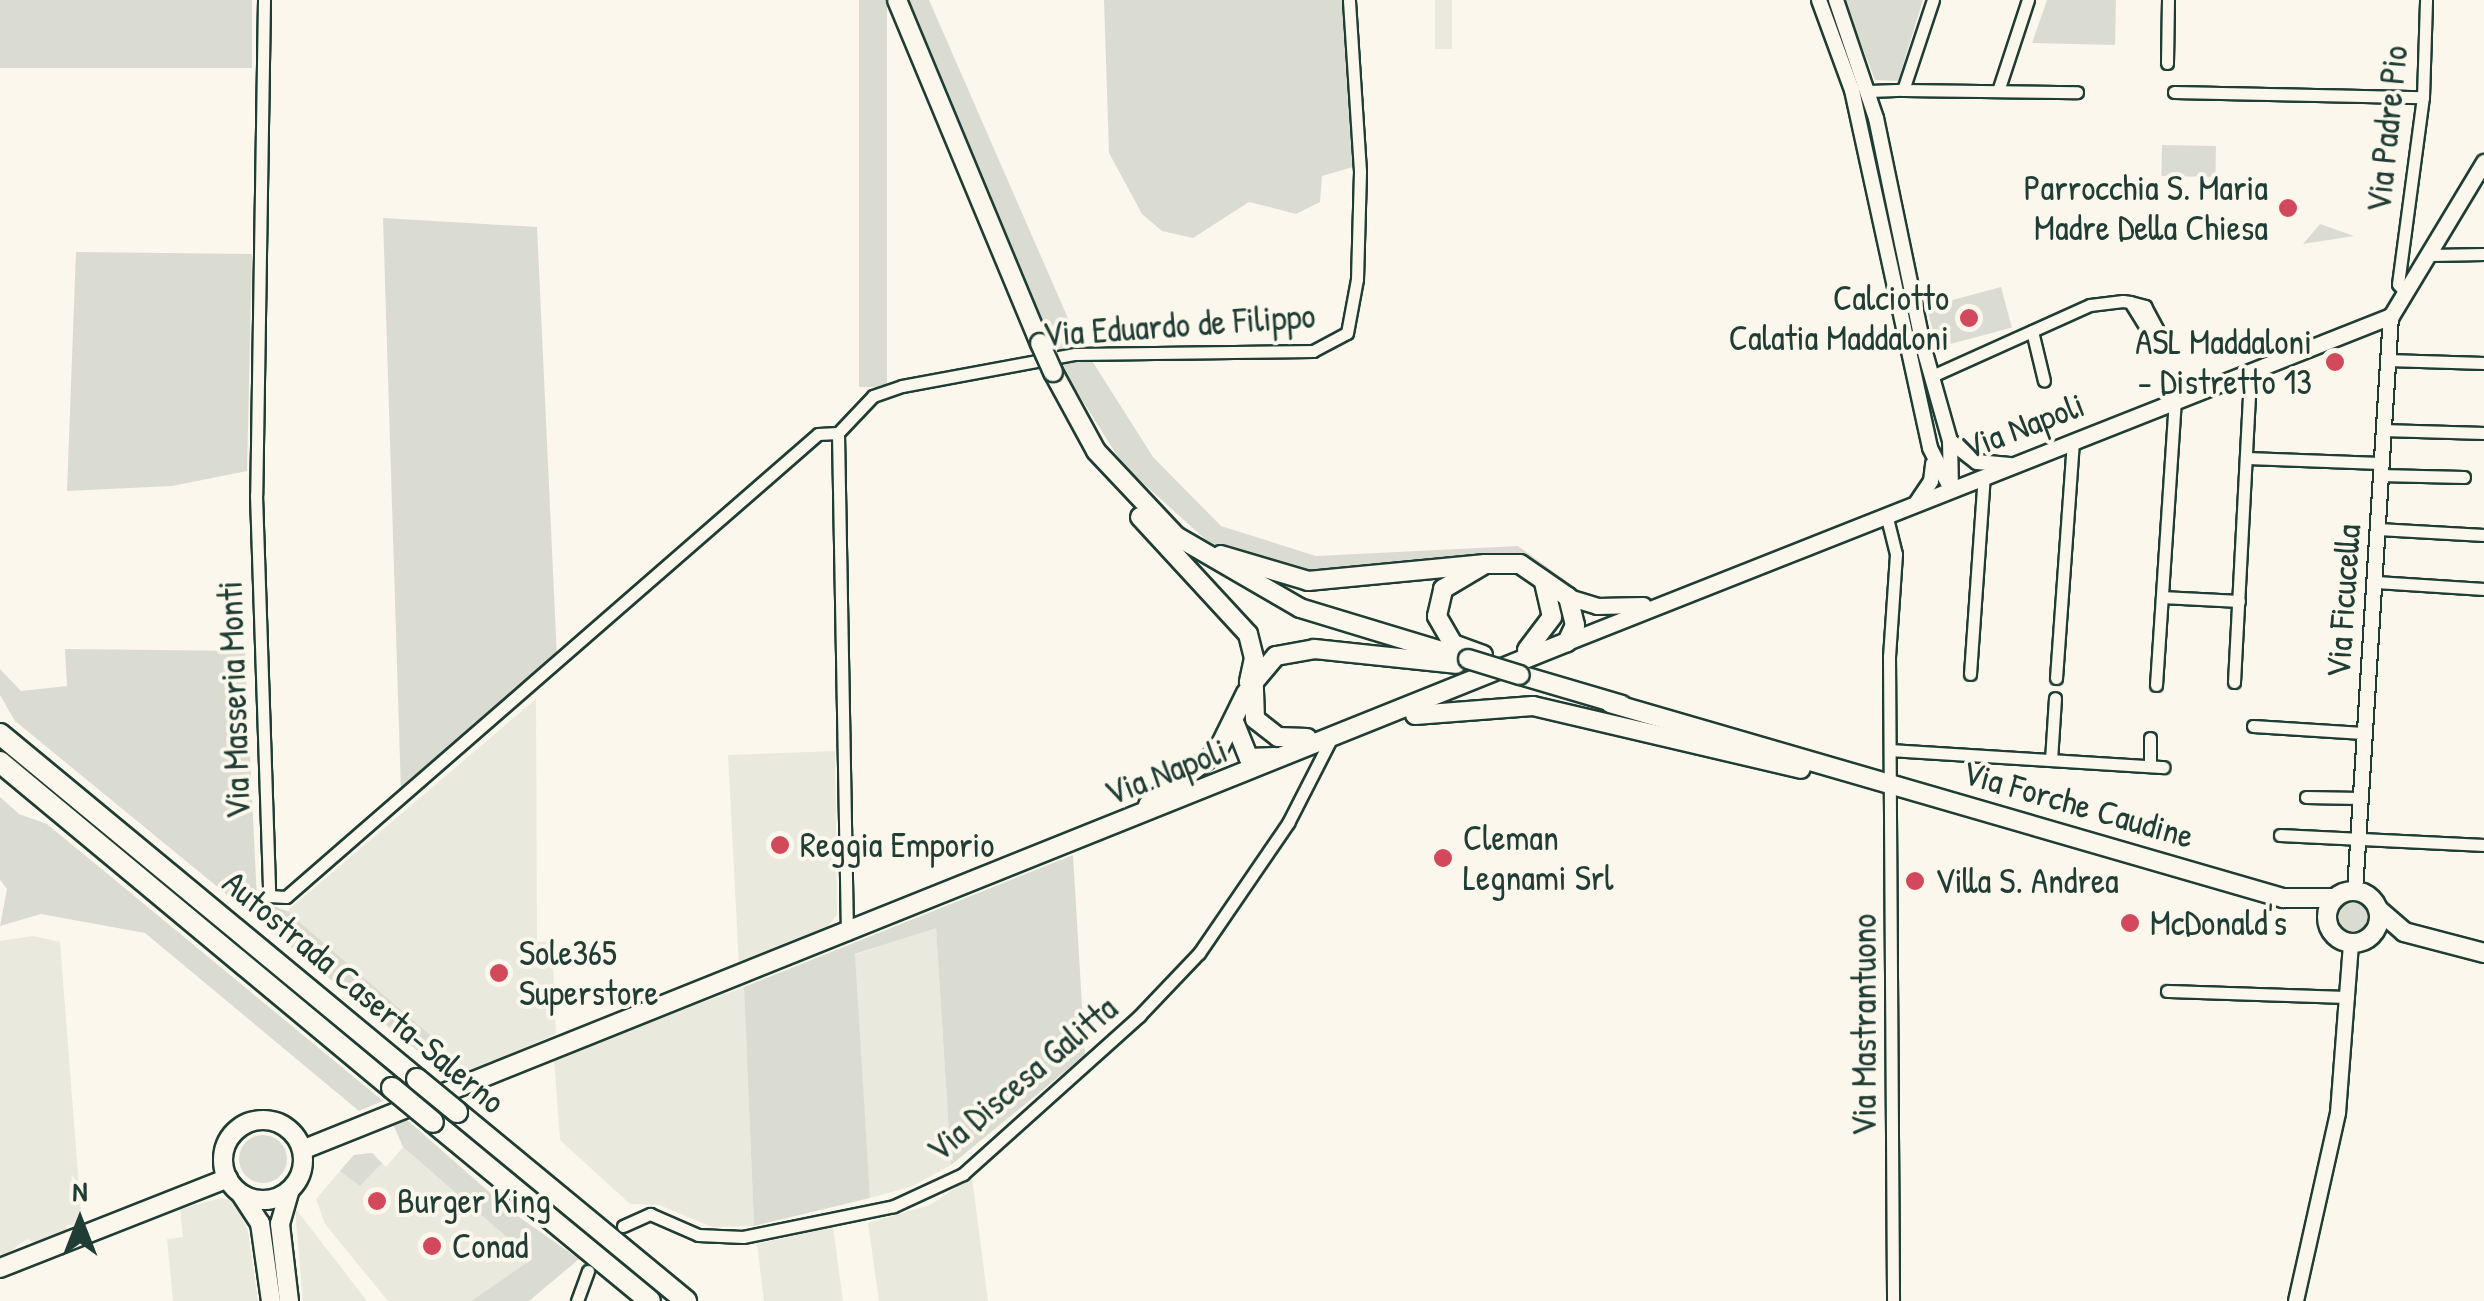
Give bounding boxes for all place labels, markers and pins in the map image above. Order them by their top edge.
place label: Parrocchia S. Maria Madre Della Chiesa [2024,167,2268,249]
marker: Parrocchia S. Maria Madre Della Chiesa [2277,197,2299,219]
place label: Calciotto Calatia Maddaloni [1729,277,1949,359]
marker: Calciotto Calatia Maddaloni [1958,307,1980,329]
place label: ASL Maddaloni - Distretto 13 [2135,321,2312,403]
marker: ASL Maddaloni - Distretto 13 [2322,349,2348,375]
place label: Cleman Legnami Srl [1463,817,1614,899]
place label: Reggia Emporio [800,824,994,866]
marker: Reggia Emporio [769,834,791,856]
marker: Cleman Legnami Srl [1432,847,1454,869]
place label: Villa S. Andrea [1935,860,2119,902]
marker: Villa S. Andrea [1904,870,1926,892]
place label: McDonald's [2150,902,2287,944]
marker: McDonald's [2119,912,2141,934]
place label: Sole365 Superstore [519,932,658,1014]
marker: Sole365 Superstore [488,962,510,984]
place label: Burger King [397,1180,551,1222]
marker: Burger King [366,1190,388,1212]
place label: Conad [452,1225,528,1267]
marker: Conad [421,1235,443,1257]

